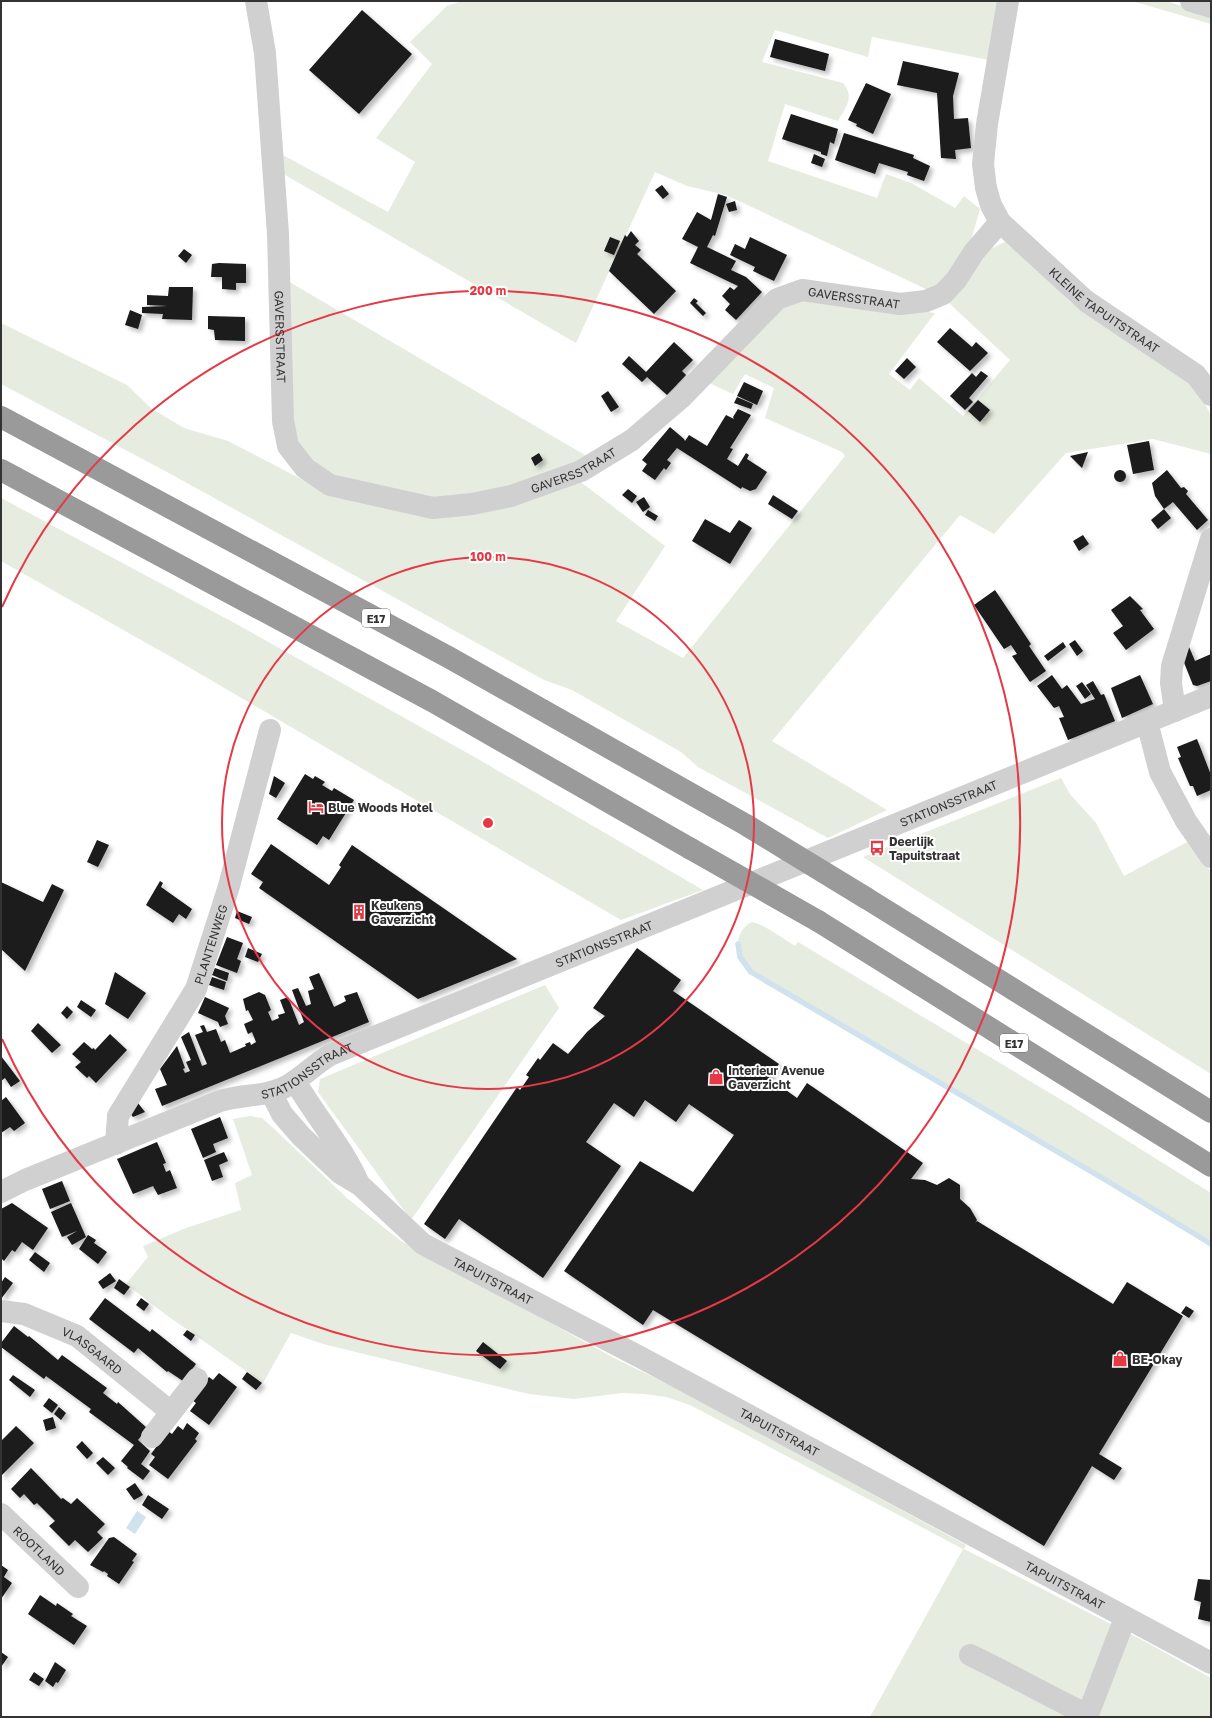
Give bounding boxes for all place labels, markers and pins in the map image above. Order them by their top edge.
hotel icon: Blue Woods Hotel [307,798,325,816]
place label: Blue Woods Hotel [328,800,433,815]
centre of rings [481,816,495,830]
place label: Deerlijk Tapuitstraat [889,834,960,863]
bus stop icon: Deerlijk Tapuitstraat [868,839,886,857]
place label: Keukens Gaverzicht [371,898,434,927]
building icon: Keukens Gaverzicht [350,903,368,921]
place label: Interieur Avenue Gaverzicht [728,1063,824,1092]
shop icon: Interieur Avenue Gaverzicht [707,1068,725,1086]
shop icon: BE-Okay [1111,1350,1129,1368]
place label: BE-Okay [1132,1352,1183,1367]

